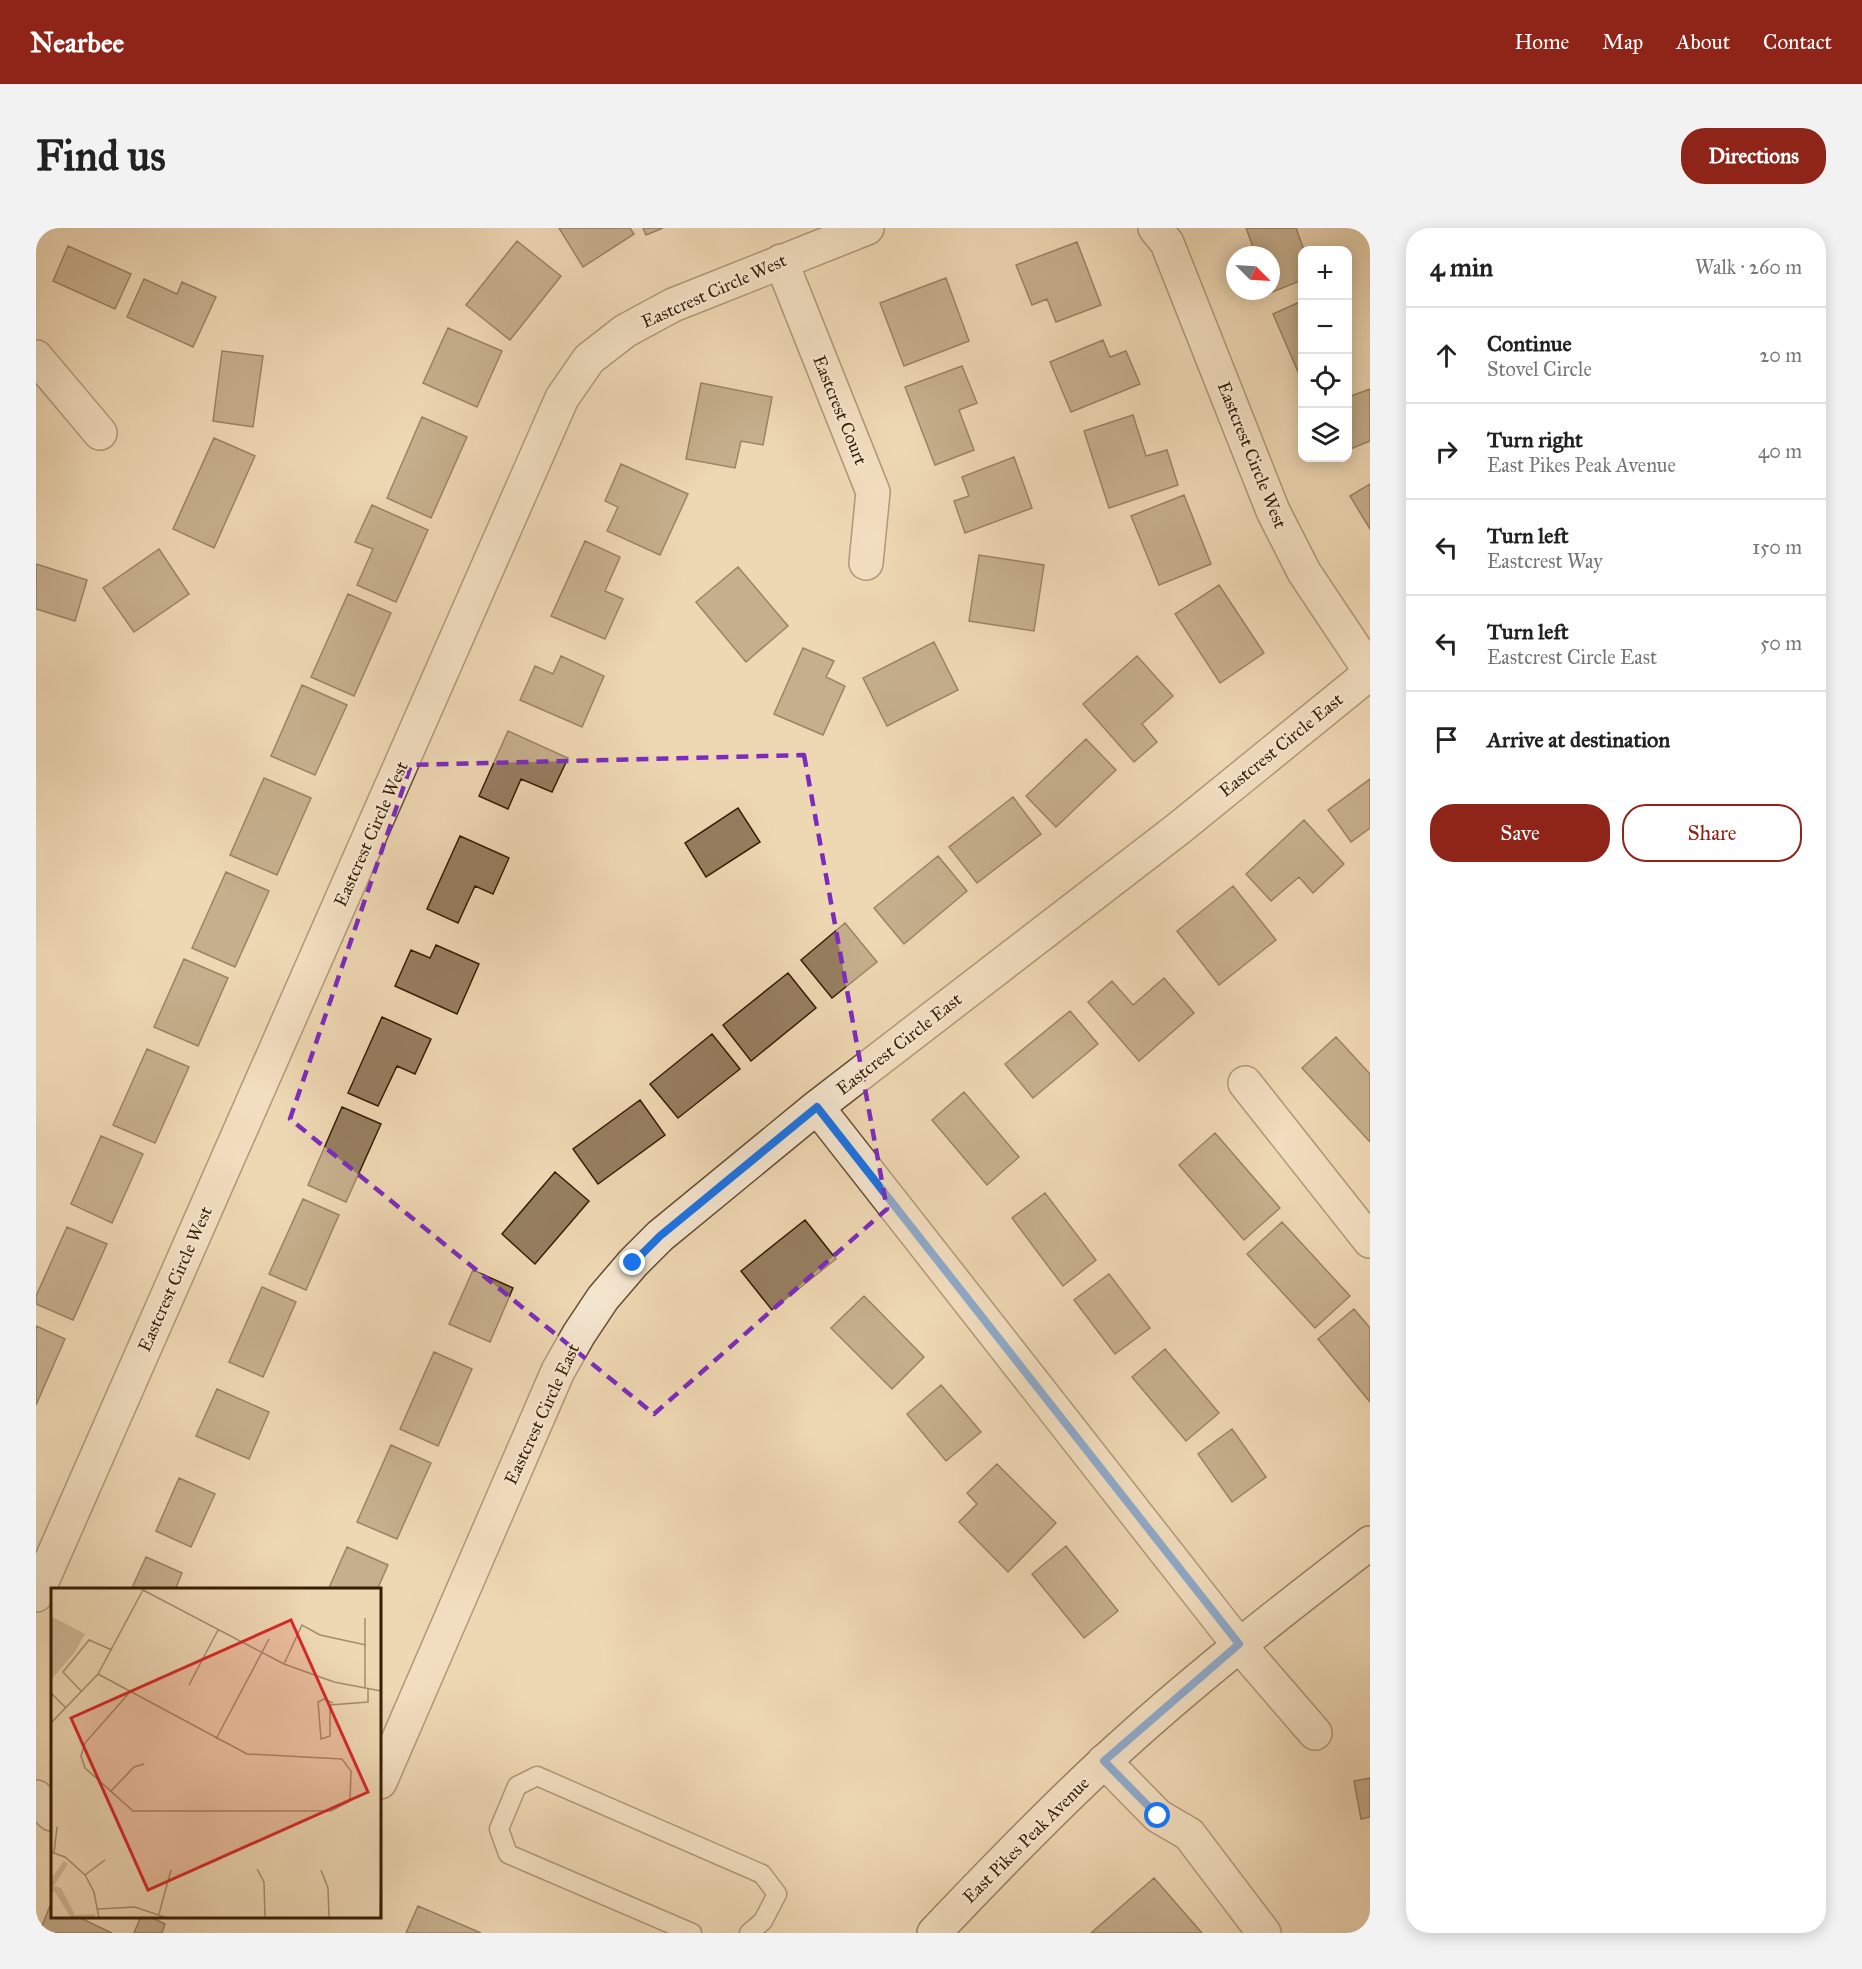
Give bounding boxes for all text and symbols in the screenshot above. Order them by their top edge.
text: Nearbee [30,25,124,60]
text: Home [1514,29,1569,55]
text: Map [1602,29,1643,55]
text: About [1676,29,1730,55]
text: Contact [1763,29,1832,55]
button: Directions [1681,128,1826,184]
text: Find us [36,130,166,182]
north arrow [1226,246,1280,300]
map controls [1298,246,1352,462]
button: + [1298,246,1352,300]
street label: Eastcrest Circle West [638,249,790,333]
text: 4 min [1430,251,1493,283]
text: Walk · 260 m [1695,255,1802,279]
button: − [1298,300,1352,354]
text: Continue [1487,330,1572,357]
icon: ahead [1430,339,1463,372]
text: 20 m [1759,343,1802,367]
street label: Eastcrest Court [808,352,872,469]
button: locate [1298,354,1352,408]
text: Stovel Circle [1487,357,1592,381]
street label: Eastcrest Circle West [1213,378,1292,532]
button: layers [1298,408,1352,462]
text: Turn right [1487,426,1583,453]
icon: right [1430,435,1463,468]
text: 40 m [1758,439,1802,463]
text: East Pikes Peak Avenue [1487,453,1676,477]
text: Turn left [1487,522,1569,549]
icon: left [1430,531,1463,564]
text: 150 m [1752,535,1802,559]
text: Eastcrest Way [1487,549,1603,573]
text: Turn left [1487,618,1569,645]
icon: left [1430,627,1463,660]
text: 50 m [1760,631,1802,655]
text: Eastcrest Circle East [1487,645,1657,669]
street label: Eastcrest Circle East [1215,688,1348,802]
icon: arrive [1430,723,1463,756]
text: Arrive at destination [1487,726,1670,753]
street label: Eastcrest Circle West [329,758,413,910]
button: Save [1430,804,1610,862]
button: Share [1622,804,1802,862]
street label: Eastcrest Circle East [832,988,967,1100]
street label: Eastcrest Circle West [133,1203,217,1355]
route end [619,1249,645,1275]
street label: Eastcrest Circle East [500,1339,585,1488]
inset map [51,1588,381,1918]
street label: East Pikes Peak Avenue [958,1772,1094,1908]
route start [1144,1802,1170,1828]

